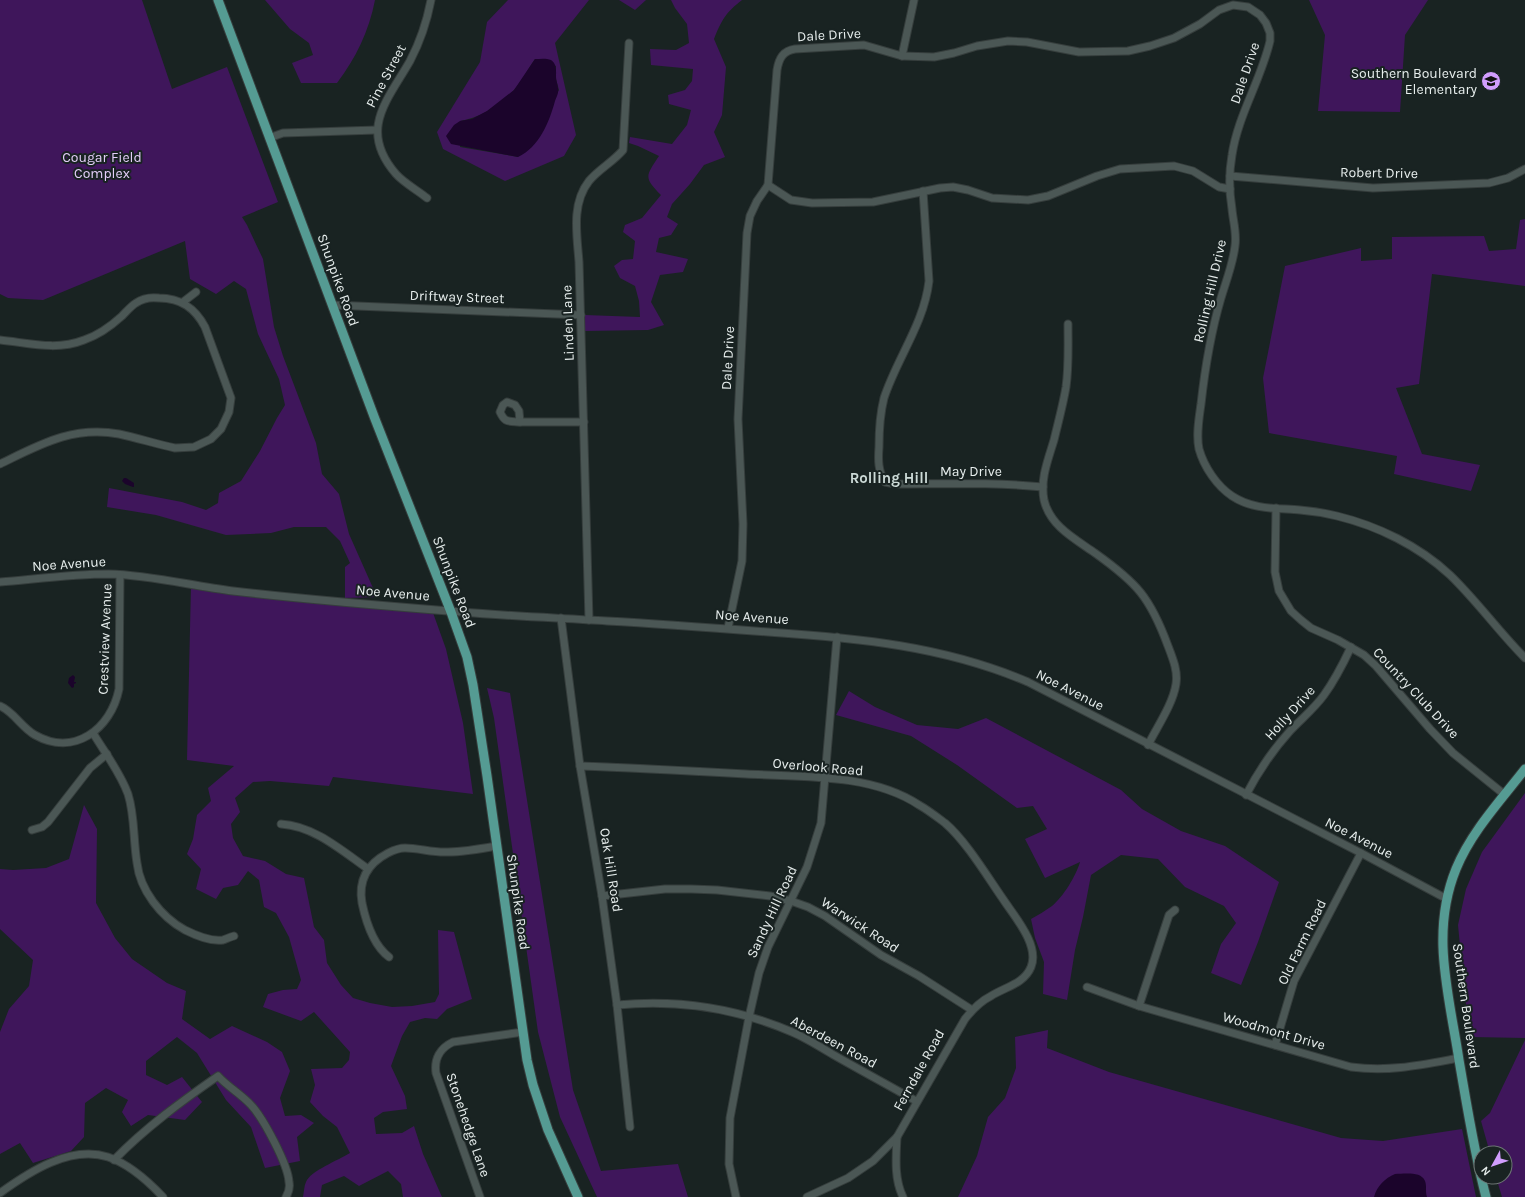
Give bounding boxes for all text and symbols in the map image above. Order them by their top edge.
street label: Dale Drive [797,25,861,45]
street label: Dale Drive [1227,40,1263,106]
street label: Pine Street [362,41,410,111]
place label: Southern Boulevard Elementary [1351,65,1477,98]
school or university icon: Southern Boulevard Elementary [1480,70,1502,92]
park label: Cougar Field Complex [62,149,142,182]
street label: Robert Drive [1340,164,1418,182]
street label: Shunpike Road [313,232,363,328]
street label: Rolling Hill Drive [1190,238,1230,344]
street label: Linden Lane [558,285,578,361]
street label: Driftway Street [409,287,505,307]
street label: Dale Drive [718,326,738,390]
street label: May Drive [940,463,1002,480]
district label: Rolling Hill [850,469,928,487]
street label: Shunpike Road [429,534,479,630]
street label: Noe Avenue [32,553,106,575]
street label: Noe Avenue [355,581,431,605]
street label: Crestview Avenue [95,583,115,695]
street label: Noe Avenue [715,606,789,628]
street label: Country Club Drive [1369,644,1463,742]
street label: Noe Avenue [1033,666,1107,714]
street label: Holly Drive [1261,682,1319,744]
street label: Overlook Road [772,755,864,779]
street label: Noe Avenue [1322,814,1396,862]
street label: Oak Hill Road [596,827,626,913]
street label: Shunpike Road [503,853,533,951]
street label: Sandy Hill Road [743,863,801,961]
street label: Warwick Road [818,893,902,957]
street label: Old Farm Road [1274,896,1330,988]
street label: Southern Boulevard [1449,942,1483,1070]
street label: Woodmont Drive [1221,1008,1327,1054]
street label: Aberdeen Road [788,1012,880,1072]
street label: Ferndale Road [890,1026,948,1114]
street label: Stonehedge Lane [442,1071,494,1179]
north arrow [1473,1145,1513,1185]
text: N [1478,1164,1493,1178]

